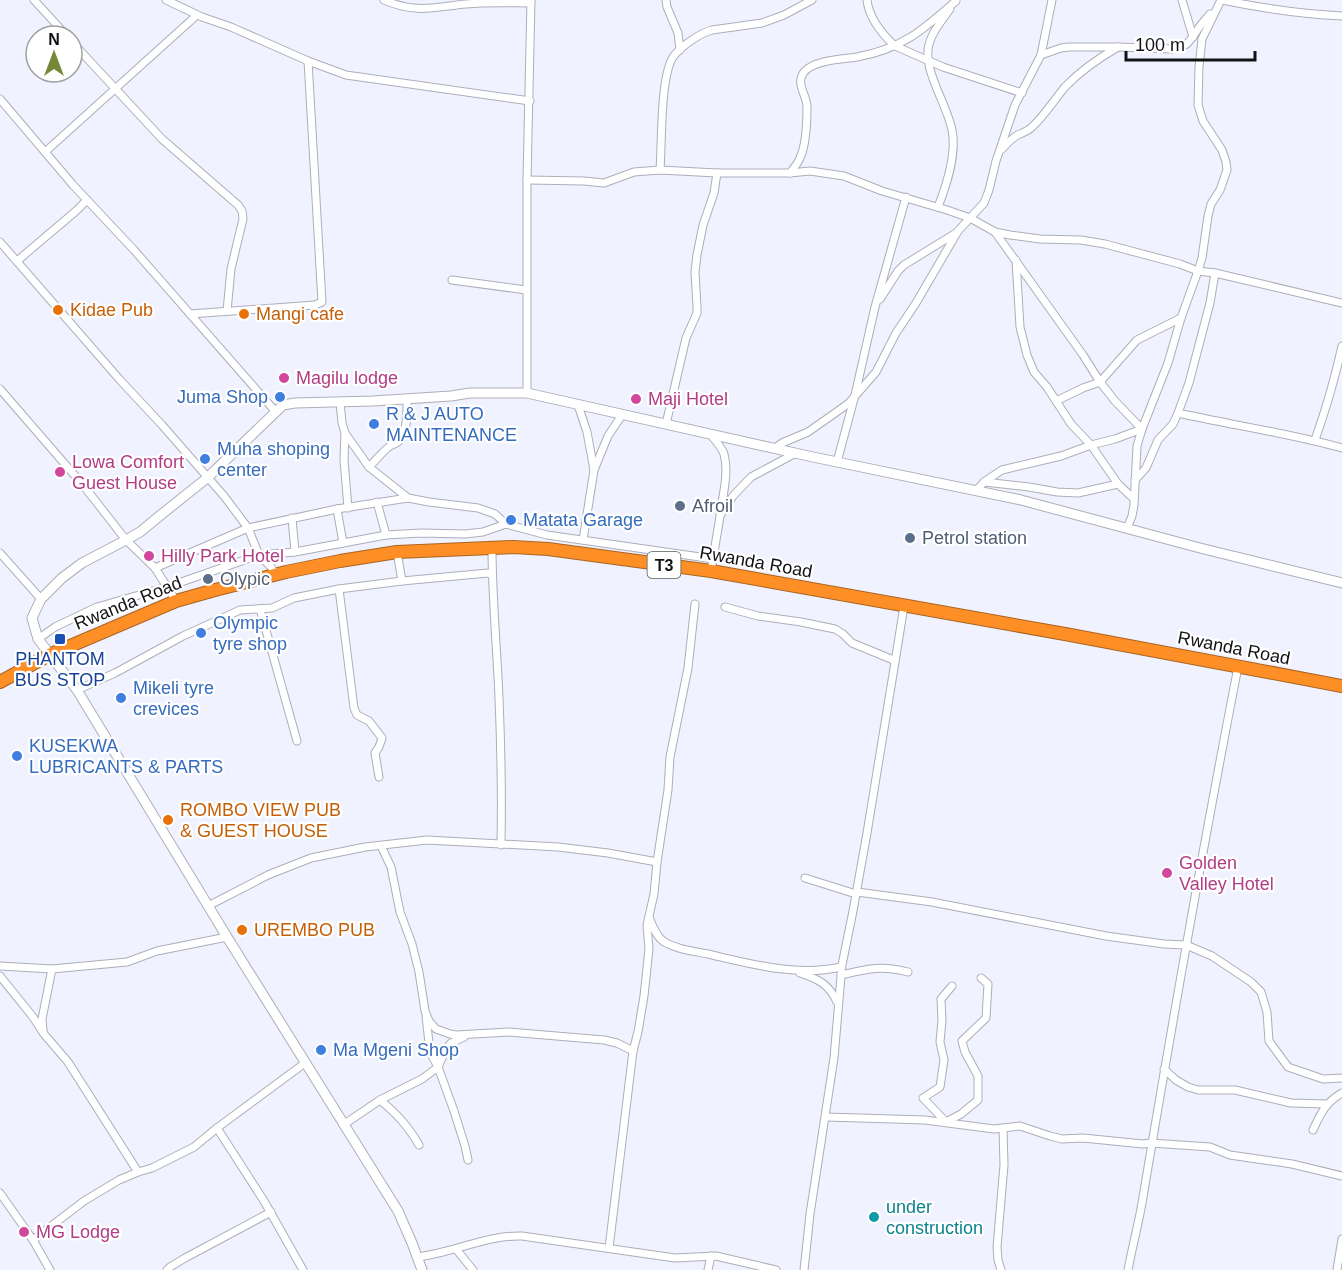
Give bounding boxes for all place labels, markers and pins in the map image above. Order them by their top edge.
place label: Kidae Pub [70,300,153,320]
marker: Kidae Pub [51,303,65,317]
place label: Mangi cafe [256,304,344,324]
marker: Mangi cafe [237,307,251,321]
place label: Magilu lodge [296,368,398,388]
marker: Magilu lodge [277,371,291,385]
place label: Juma Shop [177,387,268,407]
place label: Maji Hotel [648,389,728,409]
marker: Juma Shop [273,390,287,404]
marker: Maji Hotel [629,392,643,406]
place label: R & J AUTO MAINTENANCE [386,404,517,445]
marker: R & J AUTO MAINTENANCE [367,417,381,431]
place label: Muha shoping center [217,439,330,480]
place label: Lowa Comfort Guest House [72,452,184,493]
marker: Muha shoping center [198,452,212,466]
marker: Lowa Comfort Guest House [53,465,67,479]
place label: Afroil [692,496,733,516]
marker: Afroil [673,499,687,513]
place label: Matata Garage [523,510,643,530]
marker: Matata Garage [504,513,518,527]
place label: Petrol station [922,528,1027,548]
marker: Petrol station [903,531,917,545]
place label: Hilly Park Hotel [161,546,284,566]
marker: Hilly Park Hotel [142,549,156,563]
place label: Olypic [220,569,270,589]
marker: Olypic [201,572,215,586]
place label: Olympic tyre shop [213,613,287,654]
marker: Olympic tyre shop [194,626,208,640]
marker: PHANTOM BUS STOP [53,632,67,646]
place label: PHANTOM BUS STOP [15,649,105,690]
place label: Mikeli tyre crevices [133,678,214,719]
marker: Mikeli tyre crevices [114,691,128,705]
place label: KUSEKWA LUBRICANTS & PARTS [29,736,223,777]
marker: KUSEKWA LUBRICANTS & PARTS [10,749,24,763]
place label: ROMBO VIEW PUB & GUEST HOUSE [180,800,341,841]
marker: ROMBO VIEW PUB & GUEST HOUSE [161,813,175,827]
place label: Golden Valley Hotel [1179,853,1274,894]
marker: Golden Valley Hotel [1160,866,1174,880]
place label: UREMBO PUB [254,920,375,940]
marker: UREMBO PUB [235,923,249,937]
place label: Ma Mgeni Shop [333,1040,459,1060]
marker: Ma Mgeni Shop [314,1043,328,1057]
place label: under construction [886,1197,983,1238]
marker: under construction [867,1210,881,1224]
place label: MG Lodge [36,1222,120,1242]
marker: MG Lodge [17,1225,31,1239]

